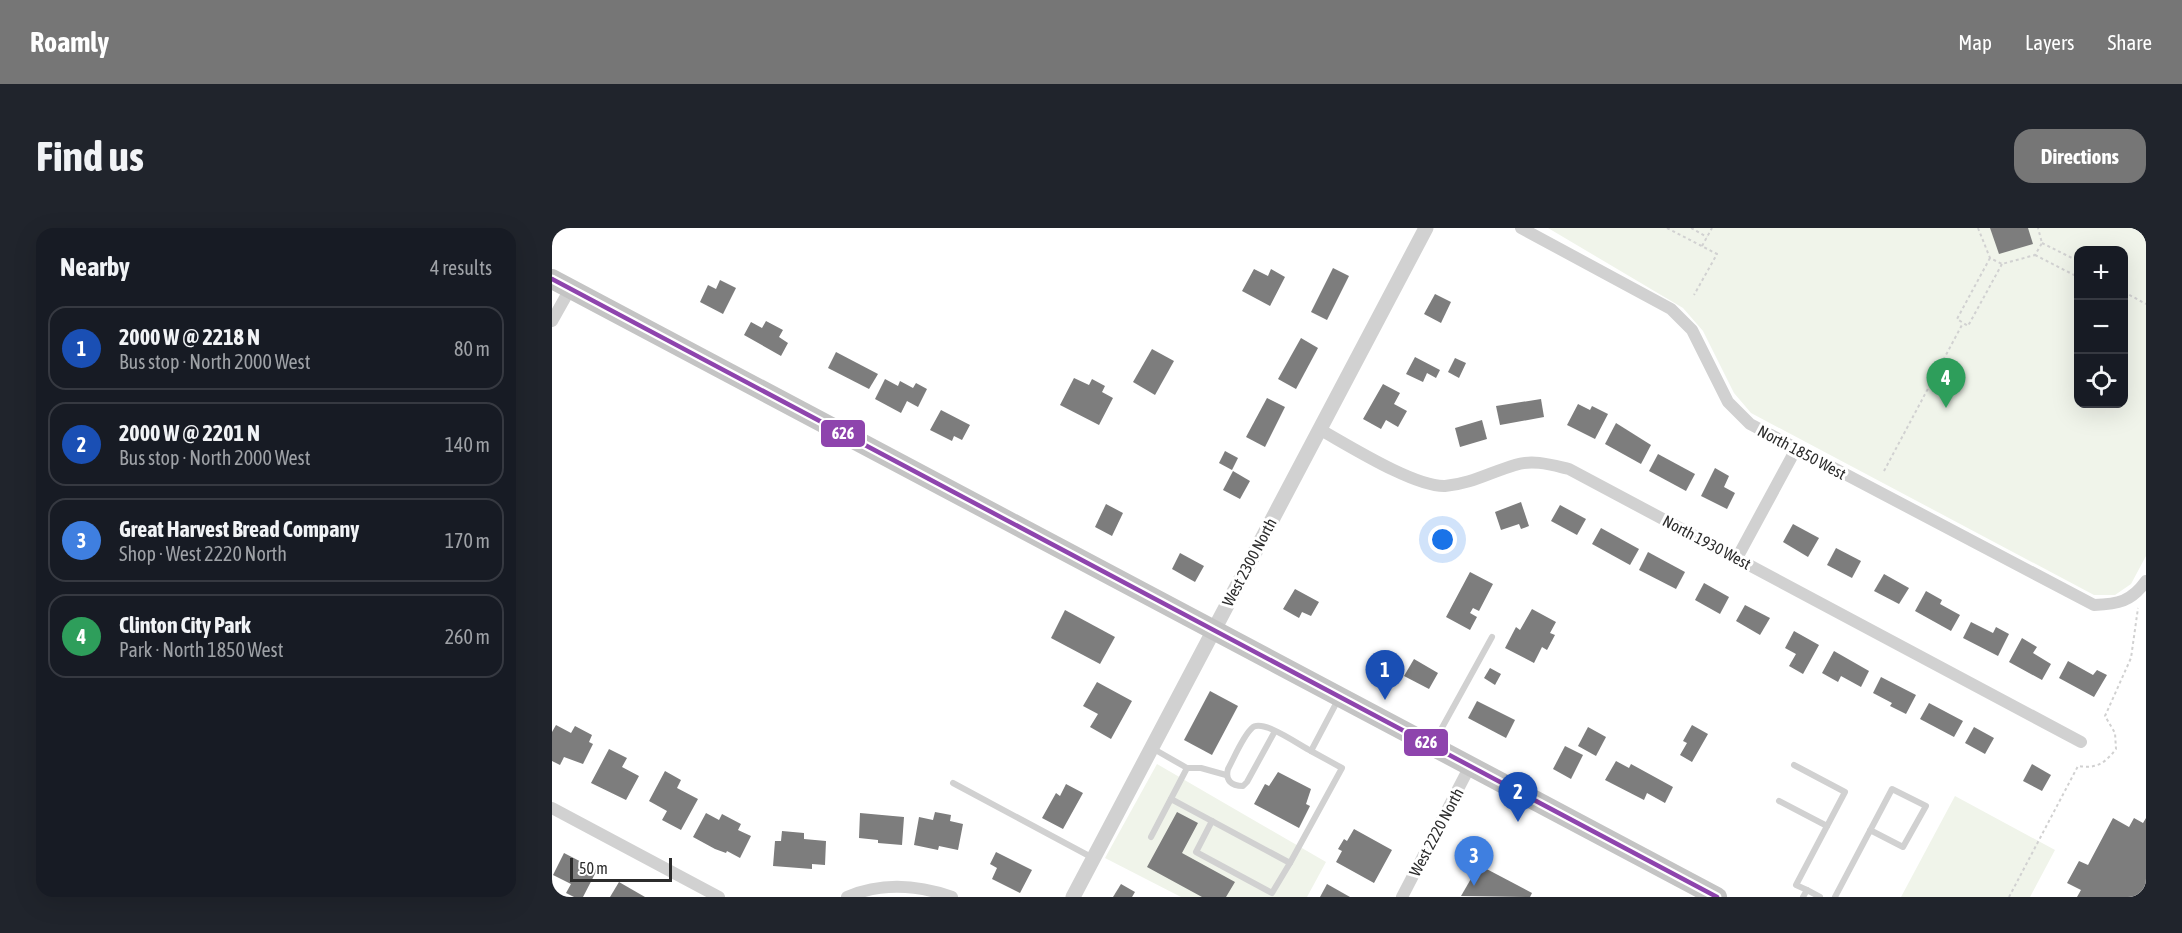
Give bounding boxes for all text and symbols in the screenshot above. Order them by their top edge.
text: Roamly [30,26,109,58]
text: Map [1958,30,1992,54]
text: Layers [2025,30,2075,54]
text: Share [2108,30,2152,54]
button: Directions [2014,129,2146,183]
text: Find us [36,132,144,180]
map controls [2074,246,2128,408]
button: + [2074,246,2128,300]
text: Nearby [60,252,130,282]
text: 4 results [430,256,492,279]
button: − [2074,300,2128,354]
text: 2000 W @ 2218 N [119,324,260,350]
text: 1 [77,337,86,360]
text: 80 m [454,337,490,360]
text: Bus stop · North 2000 West [119,350,310,373]
button: locate [2074,354,2128,408]
pin: 4 [1926,358,1966,408]
line badge: 626 [820,419,866,448]
text: 2000 W @ 2201 N [119,420,260,446]
street label: North 1850 West [1755,421,1849,483]
text: 626 [832,424,855,442]
text: 2 [77,433,86,456]
text: 140 m [445,433,490,456]
text: Bus stop · North 2000 West [119,446,310,469]
street label: North 1930 West [1660,511,1754,573]
street label: West 2300 North [1218,515,1280,609]
text: Great Harvest Bread Company [119,516,359,542]
your location [1428,525,1457,554]
text: 3 [77,529,86,552]
text: 170 m [445,529,490,552]
text: Shop · West 2220 North [119,542,287,565]
text: Clinton City Park [119,612,251,638]
text: 4 [77,625,86,648]
text: 260 m [445,625,490,648]
text: Park · North 1850 West [119,638,283,661]
pin: 1 [1366,650,1404,700]
line badge: 626 [1403,728,1449,757]
text: 626 [1415,733,1438,751]
pin: 2 [1498,772,1538,822]
street label: West 2220 North [1405,785,1467,879]
pin: 3 [1454,836,1494,886]
scale bar [570,855,672,882]
text: 50 m [579,859,608,877]

